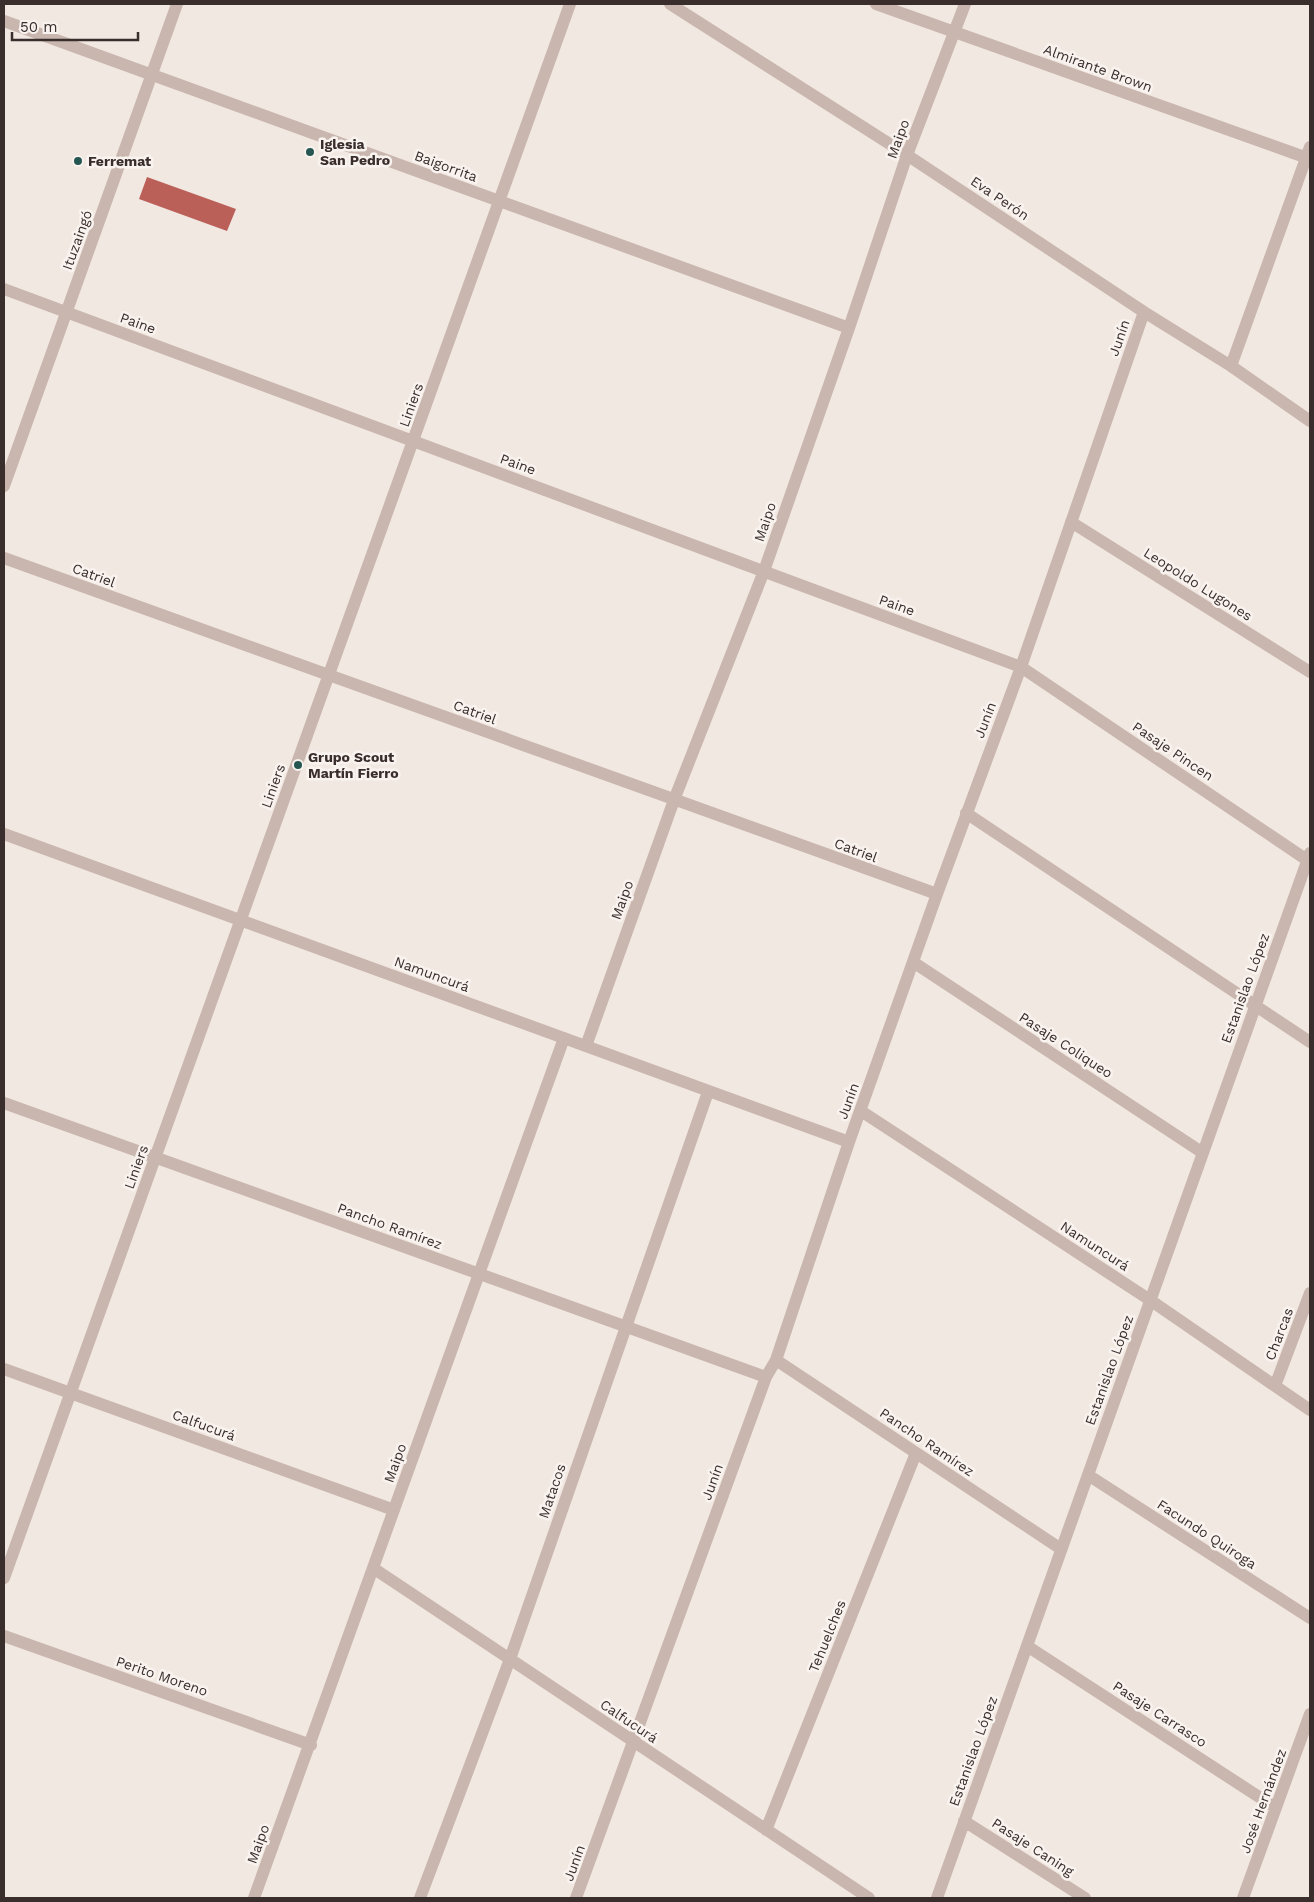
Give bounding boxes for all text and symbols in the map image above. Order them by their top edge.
scale bar [12,10,139,42]
text: 50 m [20,18,57,36]
street label: Almirante Brown [1041,41,1155,95]
street label: Maipo [884,117,912,161]
place label: Iglesia San Pedro [320,136,390,168]
marker: Iglesia San Pedro [304,146,316,158]
street label: Baigorrita [412,147,480,185]
place label: Ferremat [88,153,151,169]
marker: Ferremat [72,155,84,167]
street label: Eva Perón [968,173,1032,223]
street label: Ituzaingó [59,208,95,272]
street label: Paine [118,309,158,337]
street label: Junín [1105,318,1133,358]
street label: Liniers [396,381,426,429]
street label: Paine [498,450,538,478]
street label: Maipo [751,500,779,544]
street label: Leopoldo Lugones [1141,544,1255,624]
street label: Catriel [70,560,119,590]
street label: Paine [877,591,917,619]
street label: Catriel [451,697,500,727]
street label: Junín [971,700,999,740]
street label: Pasaje Pincen [1130,718,1216,784]
place label: Grupo Scout Martín Fierro [308,749,399,781]
marker: Grupo Scout Martín Fierro [292,759,304,771]
street label: Liniers [258,762,288,810]
street label: Catriel [832,835,881,865]
street label: Maipo [608,878,636,922]
street label: Estanislao López [1218,931,1272,1045]
street label: Namuncurá [392,953,472,995]
street label: Pasaje Coliqueo [1016,1009,1116,1081]
street label: Junín [834,1081,862,1121]
street label: Liniers [121,1143,151,1191]
street label: Pancho Ramírez [336,1200,444,1252]
street label: Namuncurá [1058,1218,1132,1274]
street label: Charcas [1262,1306,1296,1362]
street label: Estanislao López [1082,1313,1136,1427]
street label: Pancho Ramírez [877,1405,977,1479]
street label: Calfucurá [170,1406,238,1444]
street label: Maipo [381,1441,409,1485]
street label: Matacos [535,1461,569,1521]
street label: Junín [698,1462,726,1502]
street label: Facundo Quiroga [1154,1496,1260,1572]
street label: Tehuelches [805,1597,849,1675]
street label: Perito Moreno [114,1653,210,1699]
street label: Pasaje Carrasco [1110,1678,1210,1750]
street label: Estanislao López [946,1694,1000,1808]
street label: Calfucurá [597,1696,661,1746]
street label: José Hernández [1237,1747,1289,1855]
street label: Pasaje Caning [989,1815,1077,1880]
street label: Maipo [244,1822,272,1866]
street label: Junín [560,1843,588,1883]

